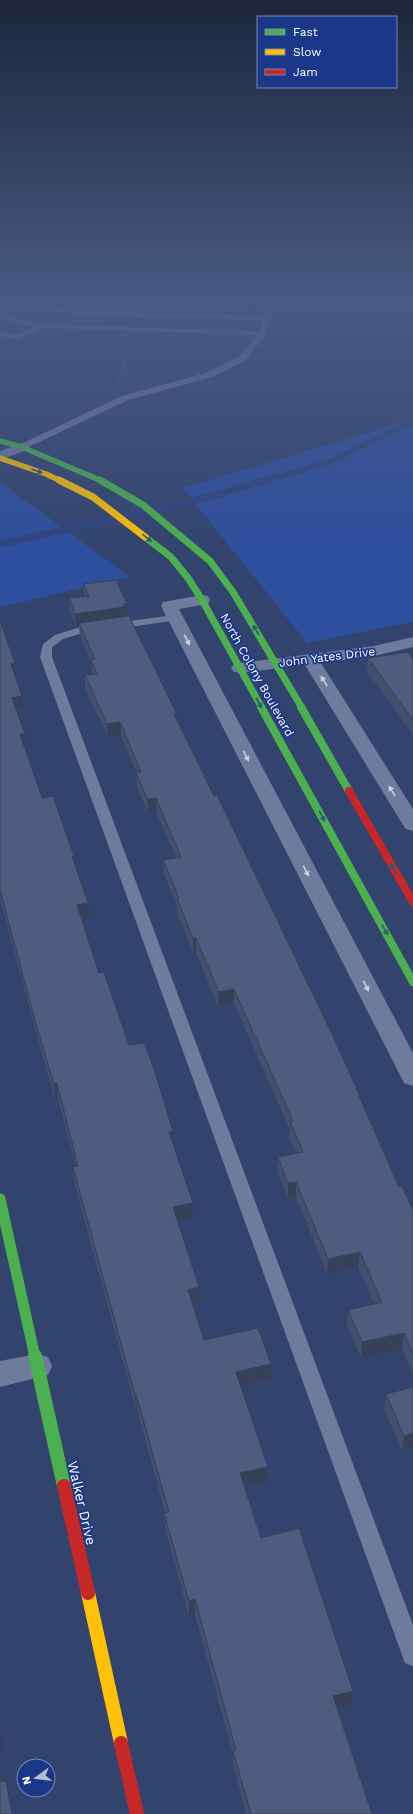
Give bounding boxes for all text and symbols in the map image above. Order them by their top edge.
legend [257,16,397,88]
text: Fast [293,25,318,39]
text: Slow [293,45,321,59]
text: Jam [293,65,318,79]
one-way arrow [31,468,43,474]
one-way arrow [142,534,152,543]
street label: North Colony Boulevard [217,611,297,739]
one-way arrow [252,624,259,636]
one-way arrow [183,634,190,646]
street label: John Yates Drive [278,644,376,670]
one-way arrow [320,675,327,687]
one-way arrow [255,697,262,708]
one-way arrow [243,750,250,761]
one-way arrow [389,785,396,797]
one-way arrow [318,810,325,822]
one-way arrow [390,862,397,874]
one-way arrow [303,865,309,877]
one-way arrow [381,924,388,936]
one-way arrow [363,981,369,992]
street label: Walker Drive [65,1459,99,1547]
north arrow [16,1758,56,1798]
text: N [19,1775,34,1786]

